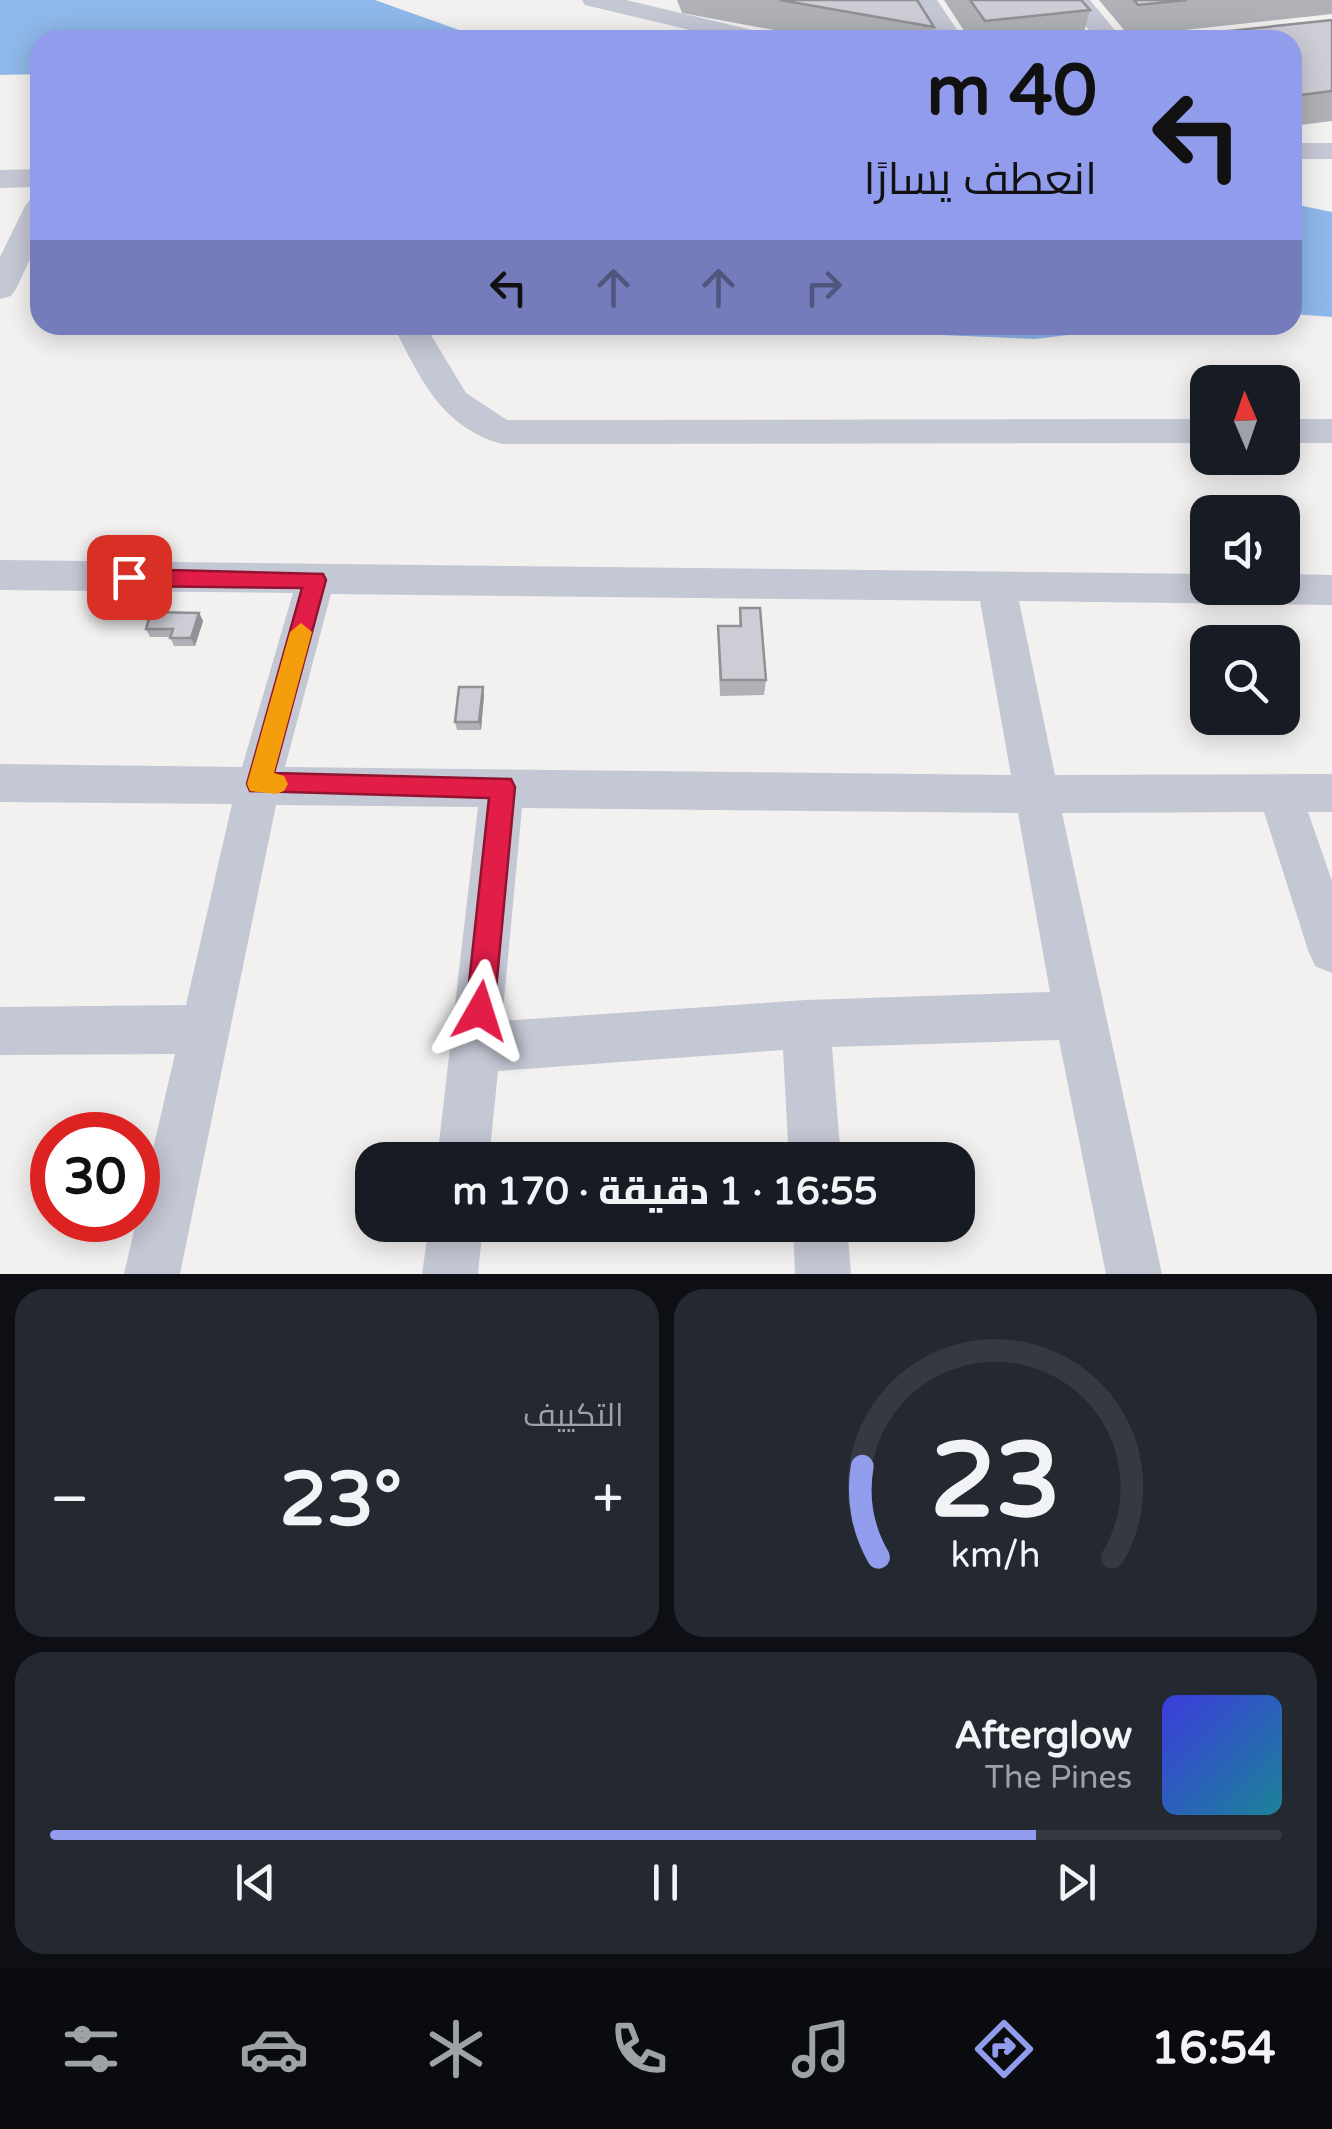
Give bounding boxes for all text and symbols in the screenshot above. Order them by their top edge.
text: 40 m [927,50,1097,134]
icon: left [1132,70,1262,200]
text: انعطف يسارًا [863,153,1097,207]
icon: left [481,260,536,315]
icon: ahead [586,260,641,315]
icon: ahead [691,260,746,315]
icon: right [796,260,851,315]
north arrow [1190,365,1300,475]
map controls [1190,365,1300,735]
button: sound [1190,495,1300,605]
pin [87,535,172,620]
icon: arrive [102,550,157,605]
button: search [1190,625,1300,735]
position arrow [428,959,532,1063]
speed limit sign: 30 [30,1112,160,1242]
text: 16:55 · 1 دقيقة · 170 m [452,1169,878,1215]
text: التكييف [523,1397,624,1435]
text: 23 [930,1420,1061,1545]
text: 23° [280,1455,402,1545]
text: − [50,1467,89,1533]
text: + [593,1467,624,1533]
text: km/h [950,1534,1040,1577]
text: Afterglow [954,1713,1132,1759]
text: The Pines [985,1759,1132,1797]
icon: previous [228,1855,283,1910]
icon: pause [638,1855,693,1910]
icon: next [1049,1855,1104,1910]
icon: filters [56,2014,126,2084]
icon: car [239,2014,309,2084]
icon: climate [421,2014,491,2084]
icon: phone [604,2014,674,2084]
icon: music [786,2014,856,2084]
icon: directions [969,2014,1039,2084]
text: 16:54 [1151,2022,1276,2076]

